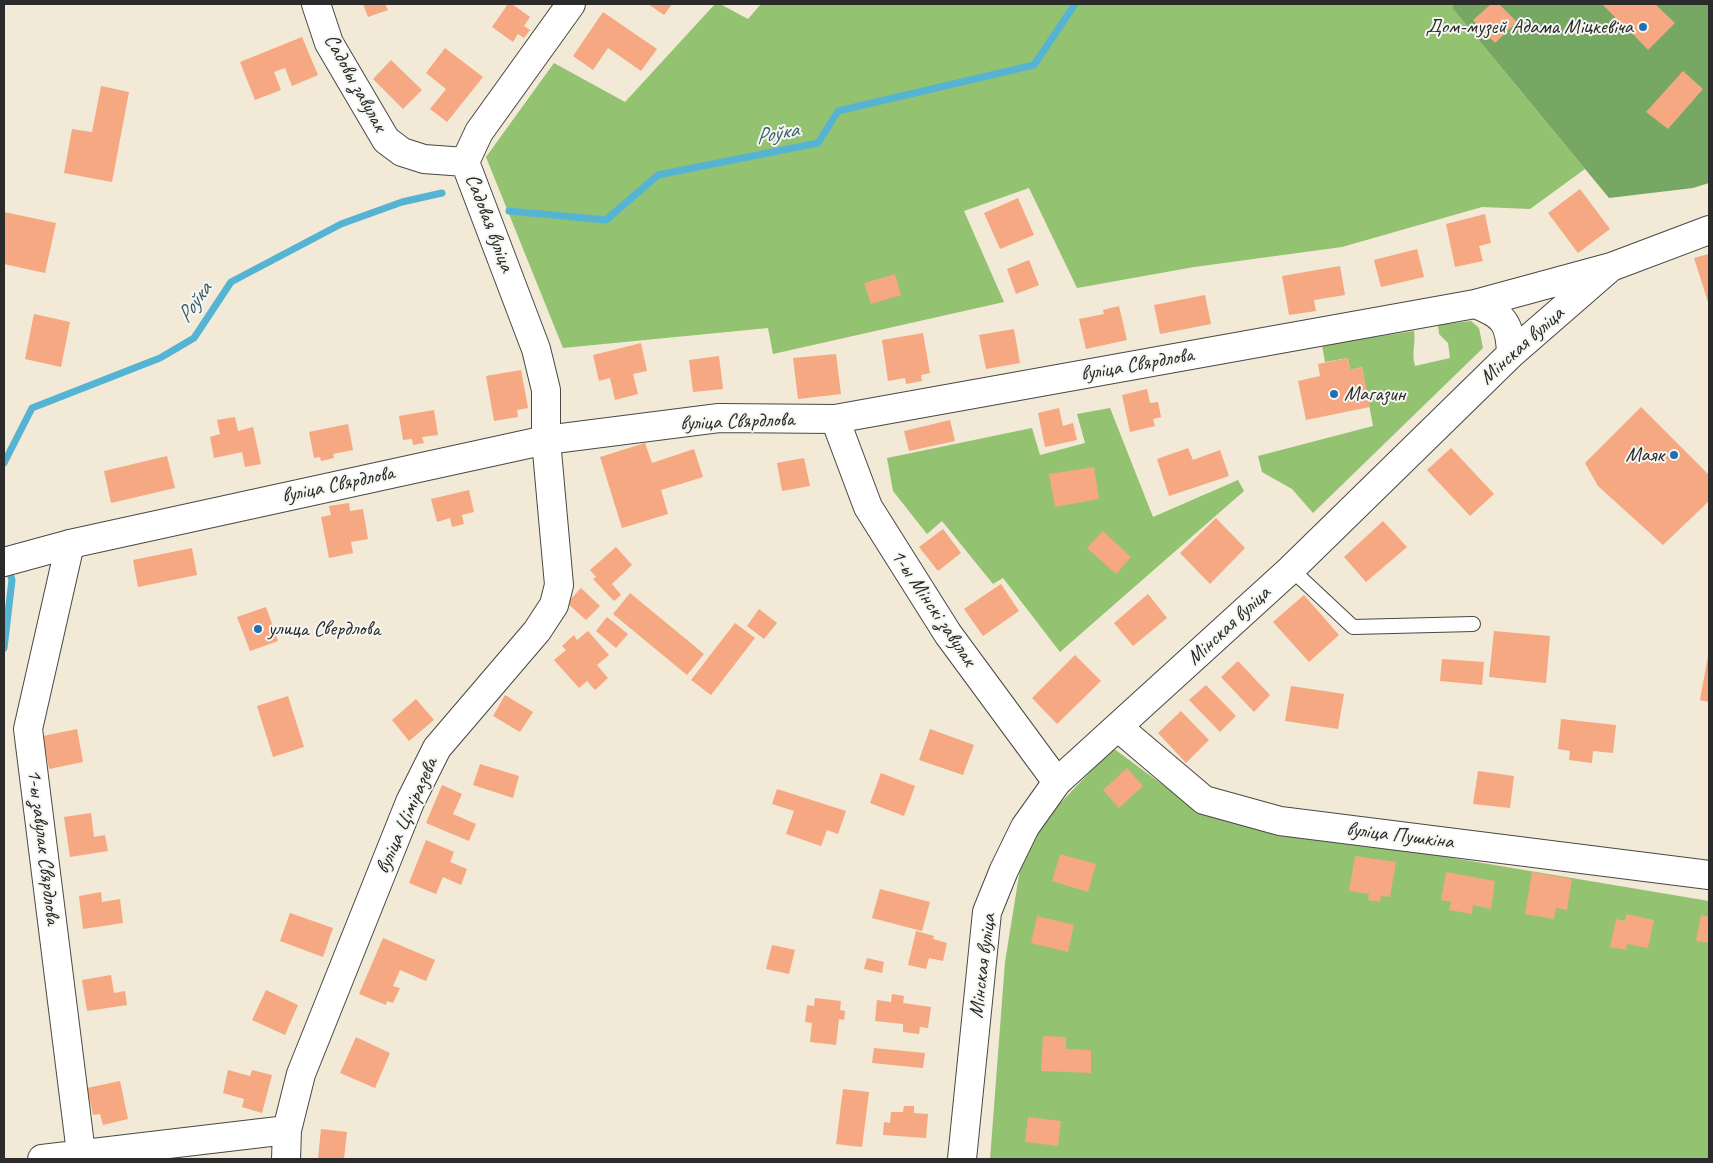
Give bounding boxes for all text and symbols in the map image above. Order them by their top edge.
place label: Дом-музей Адама Міцкевіча [1426,14,1633,40]
marker: Дом-музей Адама Міцкевіча [1637,21,1649,33]
street label: Садовы завулак [318,30,392,136]
water label: Роўка [753,117,801,151]
street label: Садовая вуліца [459,170,519,276]
water label: Роўка [172,278,218,328]
street label: Мінская вуліца [1475,301,1569,391]
street label: вуліца Свярдлова [1079,343,1195,387]
place label: Магазин [1344,381,1405,407]
marker: Магазин [1328,388,1340,400]
street label: вуліца Свярдлова [679,407,795,437]
place label: Маяк [1625,442,1664,468]
marker: Маяк [1668,449,1680,461]
street label: вуліца Свярдлова [280,461,396,509]
street label: 1-ы Мінскі завулак [885,545,981,671]
street label: Мінская вуліца [1182,581,1276,671]
place label: улица Свердлова [268,616,380,642]
marker: улица Свердлова [252,623,264,635]
street label: вуліца Ціміразева [370,754,444,878]
street label: 1-ы завулак Свярдлова [21,768,65,926]
street label: вуліца Пушкіна [1345,817,1455,855]
street label: Мінская вуліца [964,912,1002,1020]

